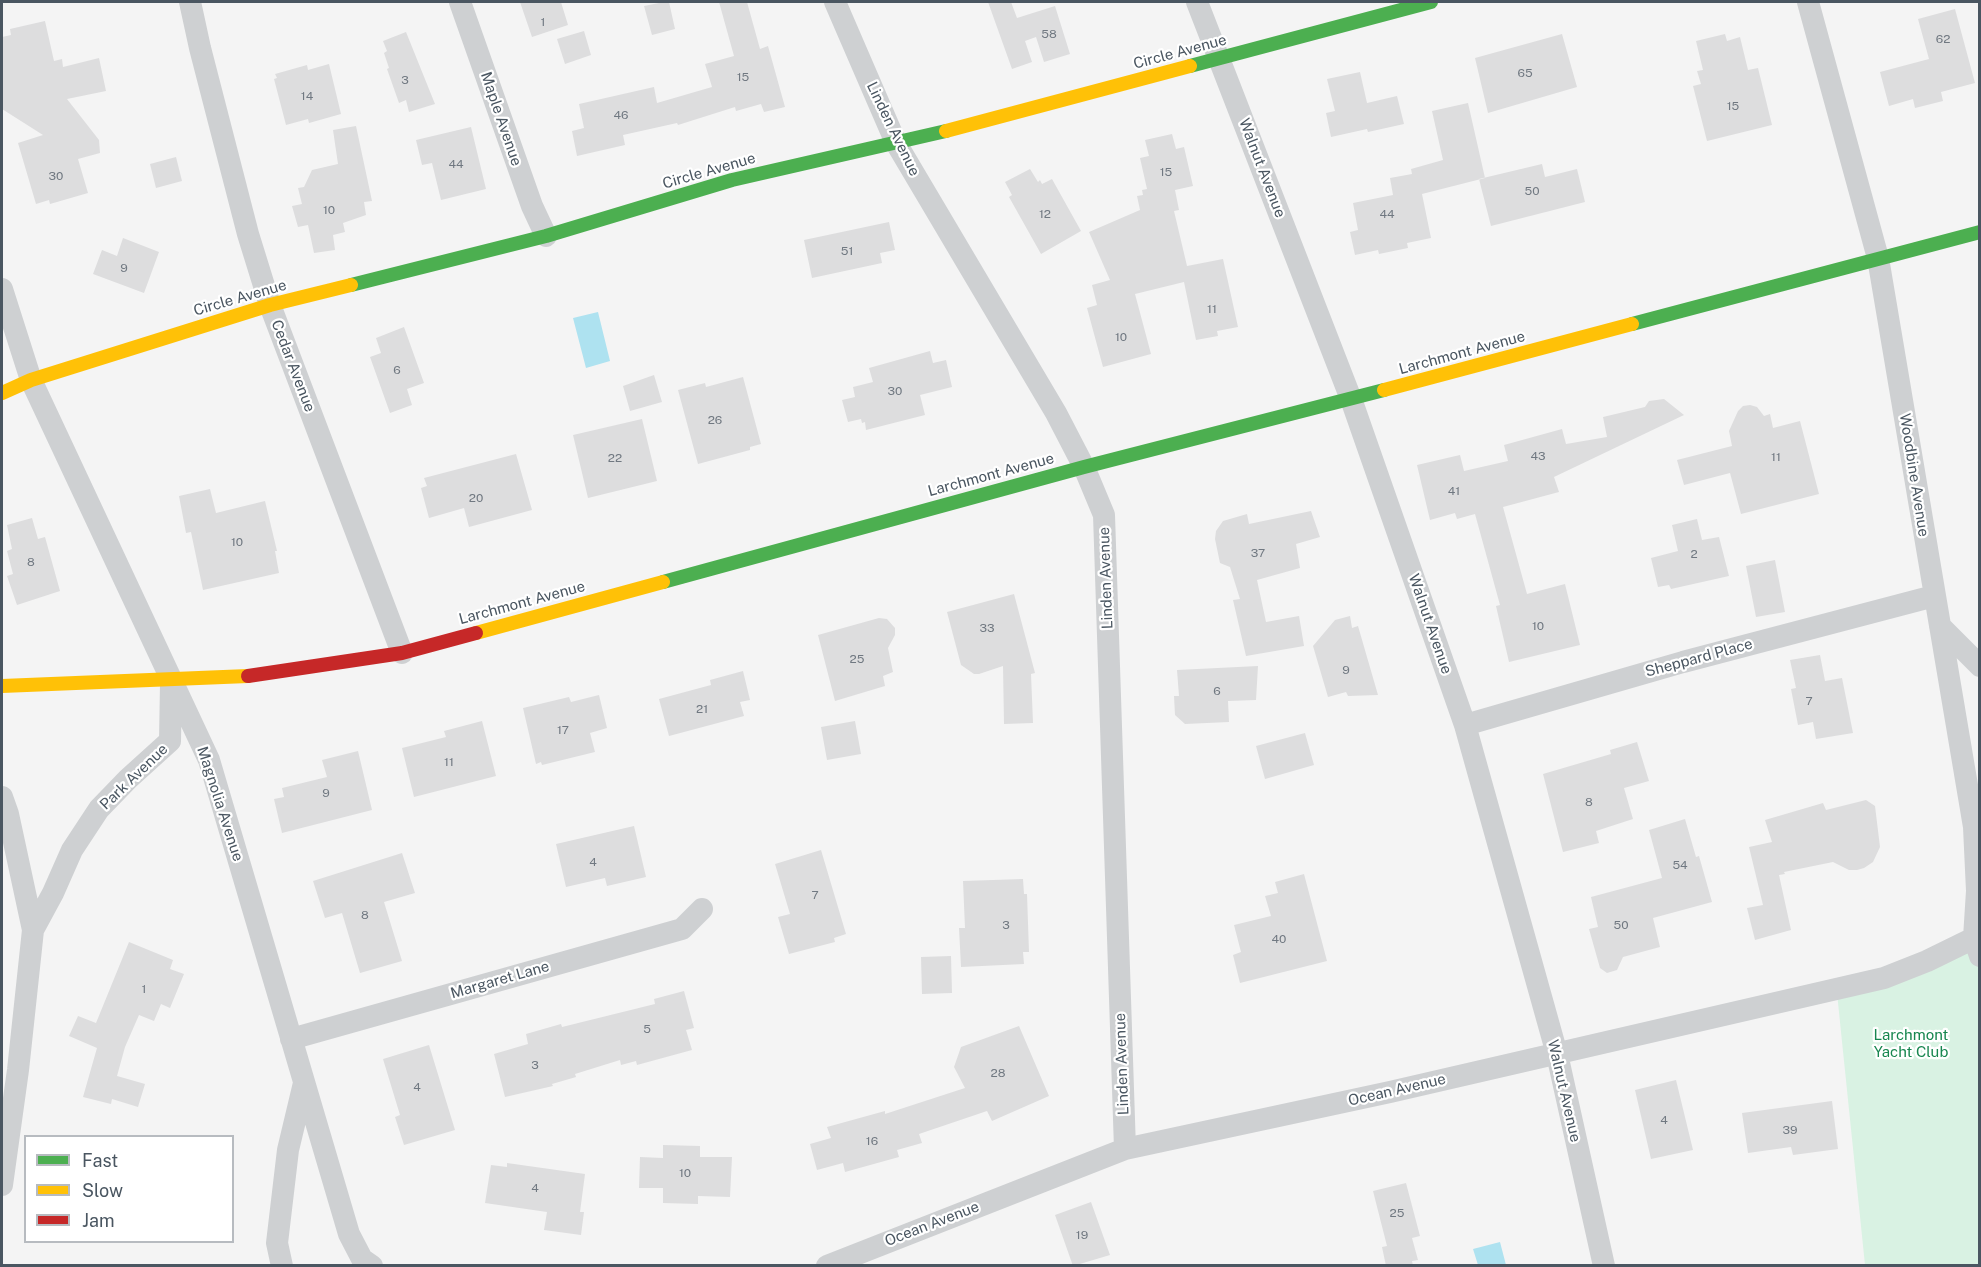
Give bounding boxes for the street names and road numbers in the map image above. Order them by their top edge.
street label: Circle Avenue [1131,31,1229,73]
street label: Maple Avenue [476,70,526,168]
street label: Linden Avenue [862,79,924,179]
street label: Walnut Avenue [1235,116,1289,220]
street label: Circle Avenue [660,149,758,193]
street label: Circle Avenue [191,276,289,320]
street label: Cedar Avenue [267,317,319,415]
street label: Larchmont Avenue [1397,327,1527,379]
street label: Woodbine Avenue [1895,412,1933,538]
street label: Larchmont Avenue [926,449,1056,501]
street label: Linden Avenue [1095,527,1117,629]
street label: Walnut Avenue [1404,572,1456,676]
street label: Larchmont Avenue [457,577,587,629]
street label: Sheppard Place [1643,635,1755,681]
street label: Park Avenue [96,740,172,814]
street label: Magnolia Avenue [193,744,247,864]
street label: Margaret Lane [449,957,551,1003]
street label: Linden Avenue [1111,1013,1133,1115]
street label: Walnut Avenue [1543,1038,1585,1144]
street label: Ocean Avenue [1346,1070,1448,1110]
street label: Ocean Avenue [882,1198,982,1250]

